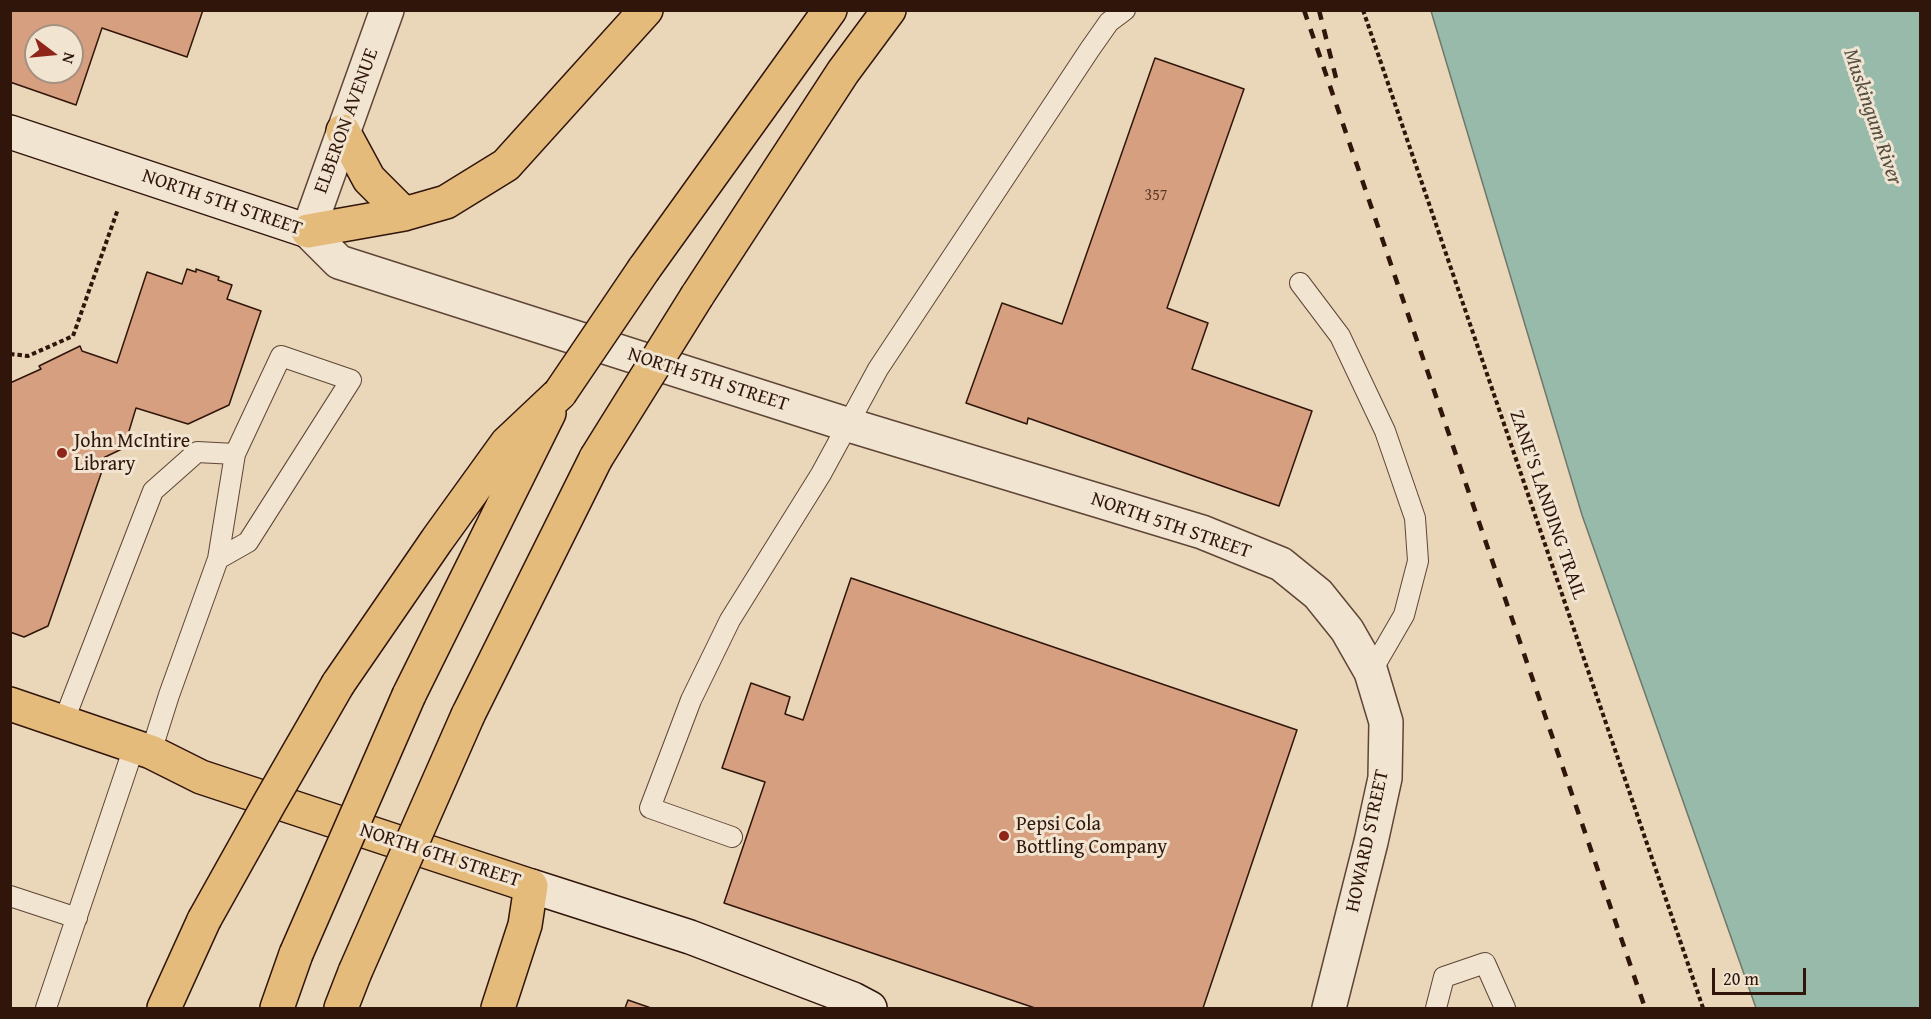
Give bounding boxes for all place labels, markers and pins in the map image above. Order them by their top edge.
place label: John McIntire Library [74,430,190,477]
marker: John McIntire Library [55,446,69,460]
place label: Pepsi Cola Bottling Company [1016,813,1167,860]
marker: Pepsi Cola Bottling Company [997,829,1011,843]

